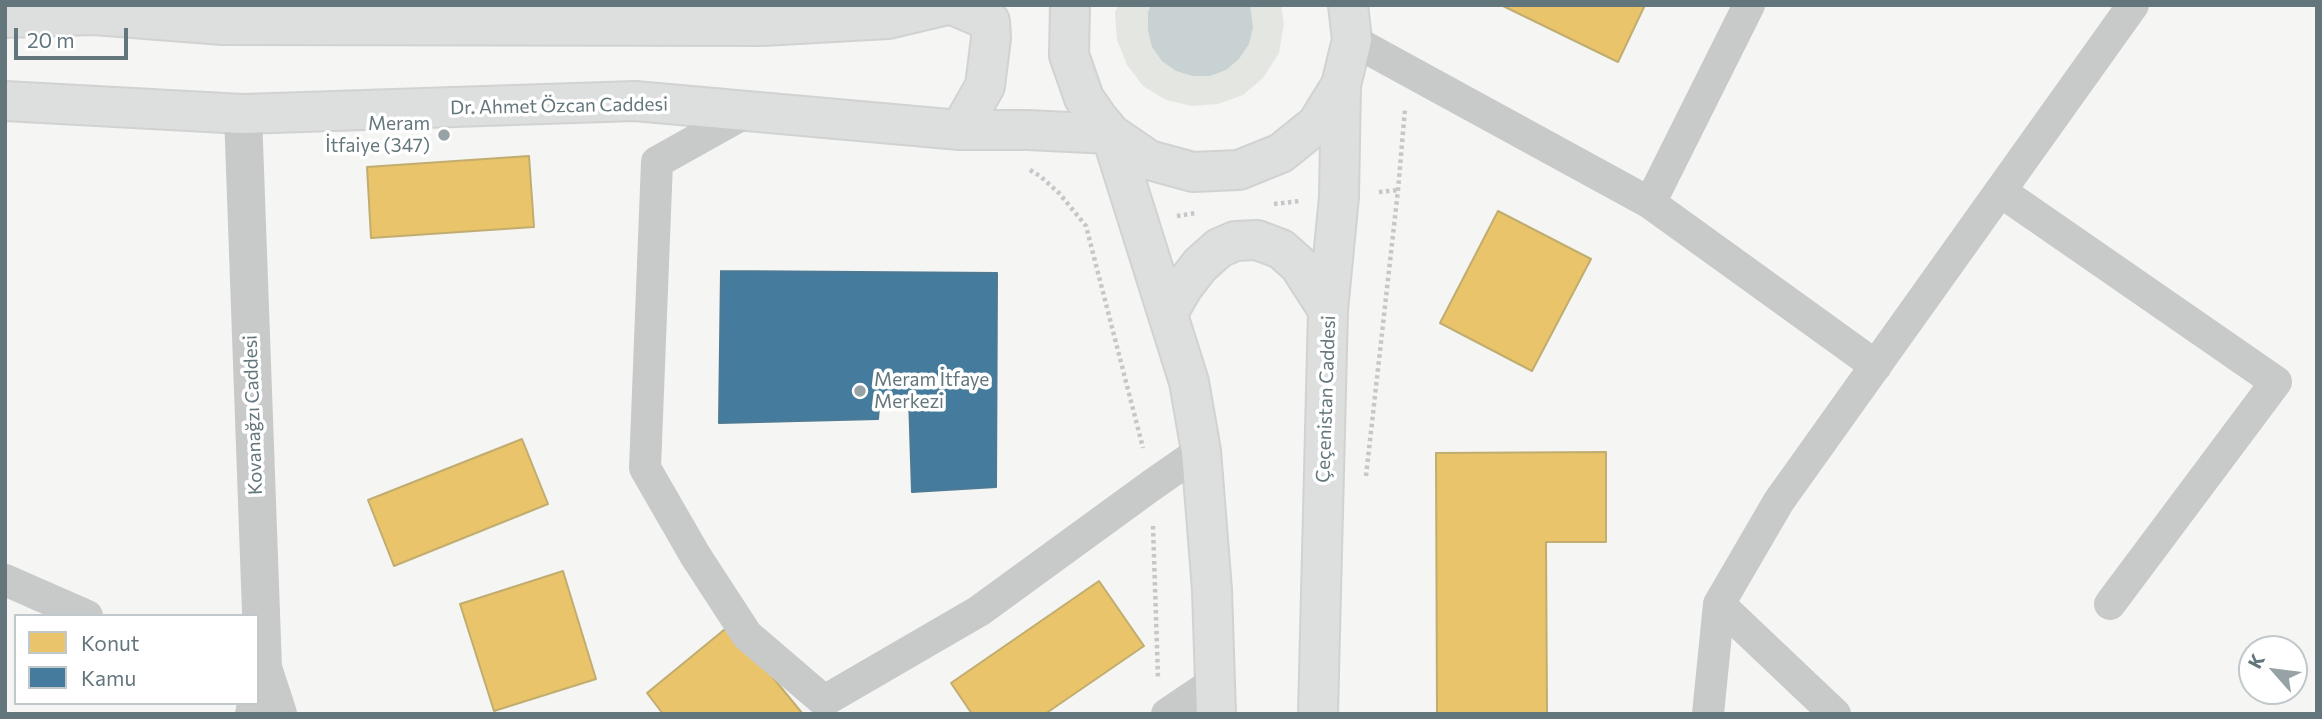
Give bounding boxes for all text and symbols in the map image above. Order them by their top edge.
scale bar [18,14,131,58]
text: 20 m [27,27,75,52]
street label: Dr. Ahmet Özcan Caddesi [450,93,668,119]
place label: Meram İtfaiye (347) [325,113,430,157]
marker: Meram İtfaiye (347) [436,127,452,143]
street label: Çeçenistan Caddesi [1312,315,1340,483]
street label: Kovanağzı Caddesi [239,335,267,495]
place label: Meram İtfaye Merkezi [874,369,989,413]
marker: Meram İtfaye Merkezi [852,383,868,399]
legend [14,614,259,705]
text: Konut [81,630,139,655]
north arrow [2238,635,2308,705]
text: K [2243,650,2269,672]
text: Kamu [81,665,136,690]

